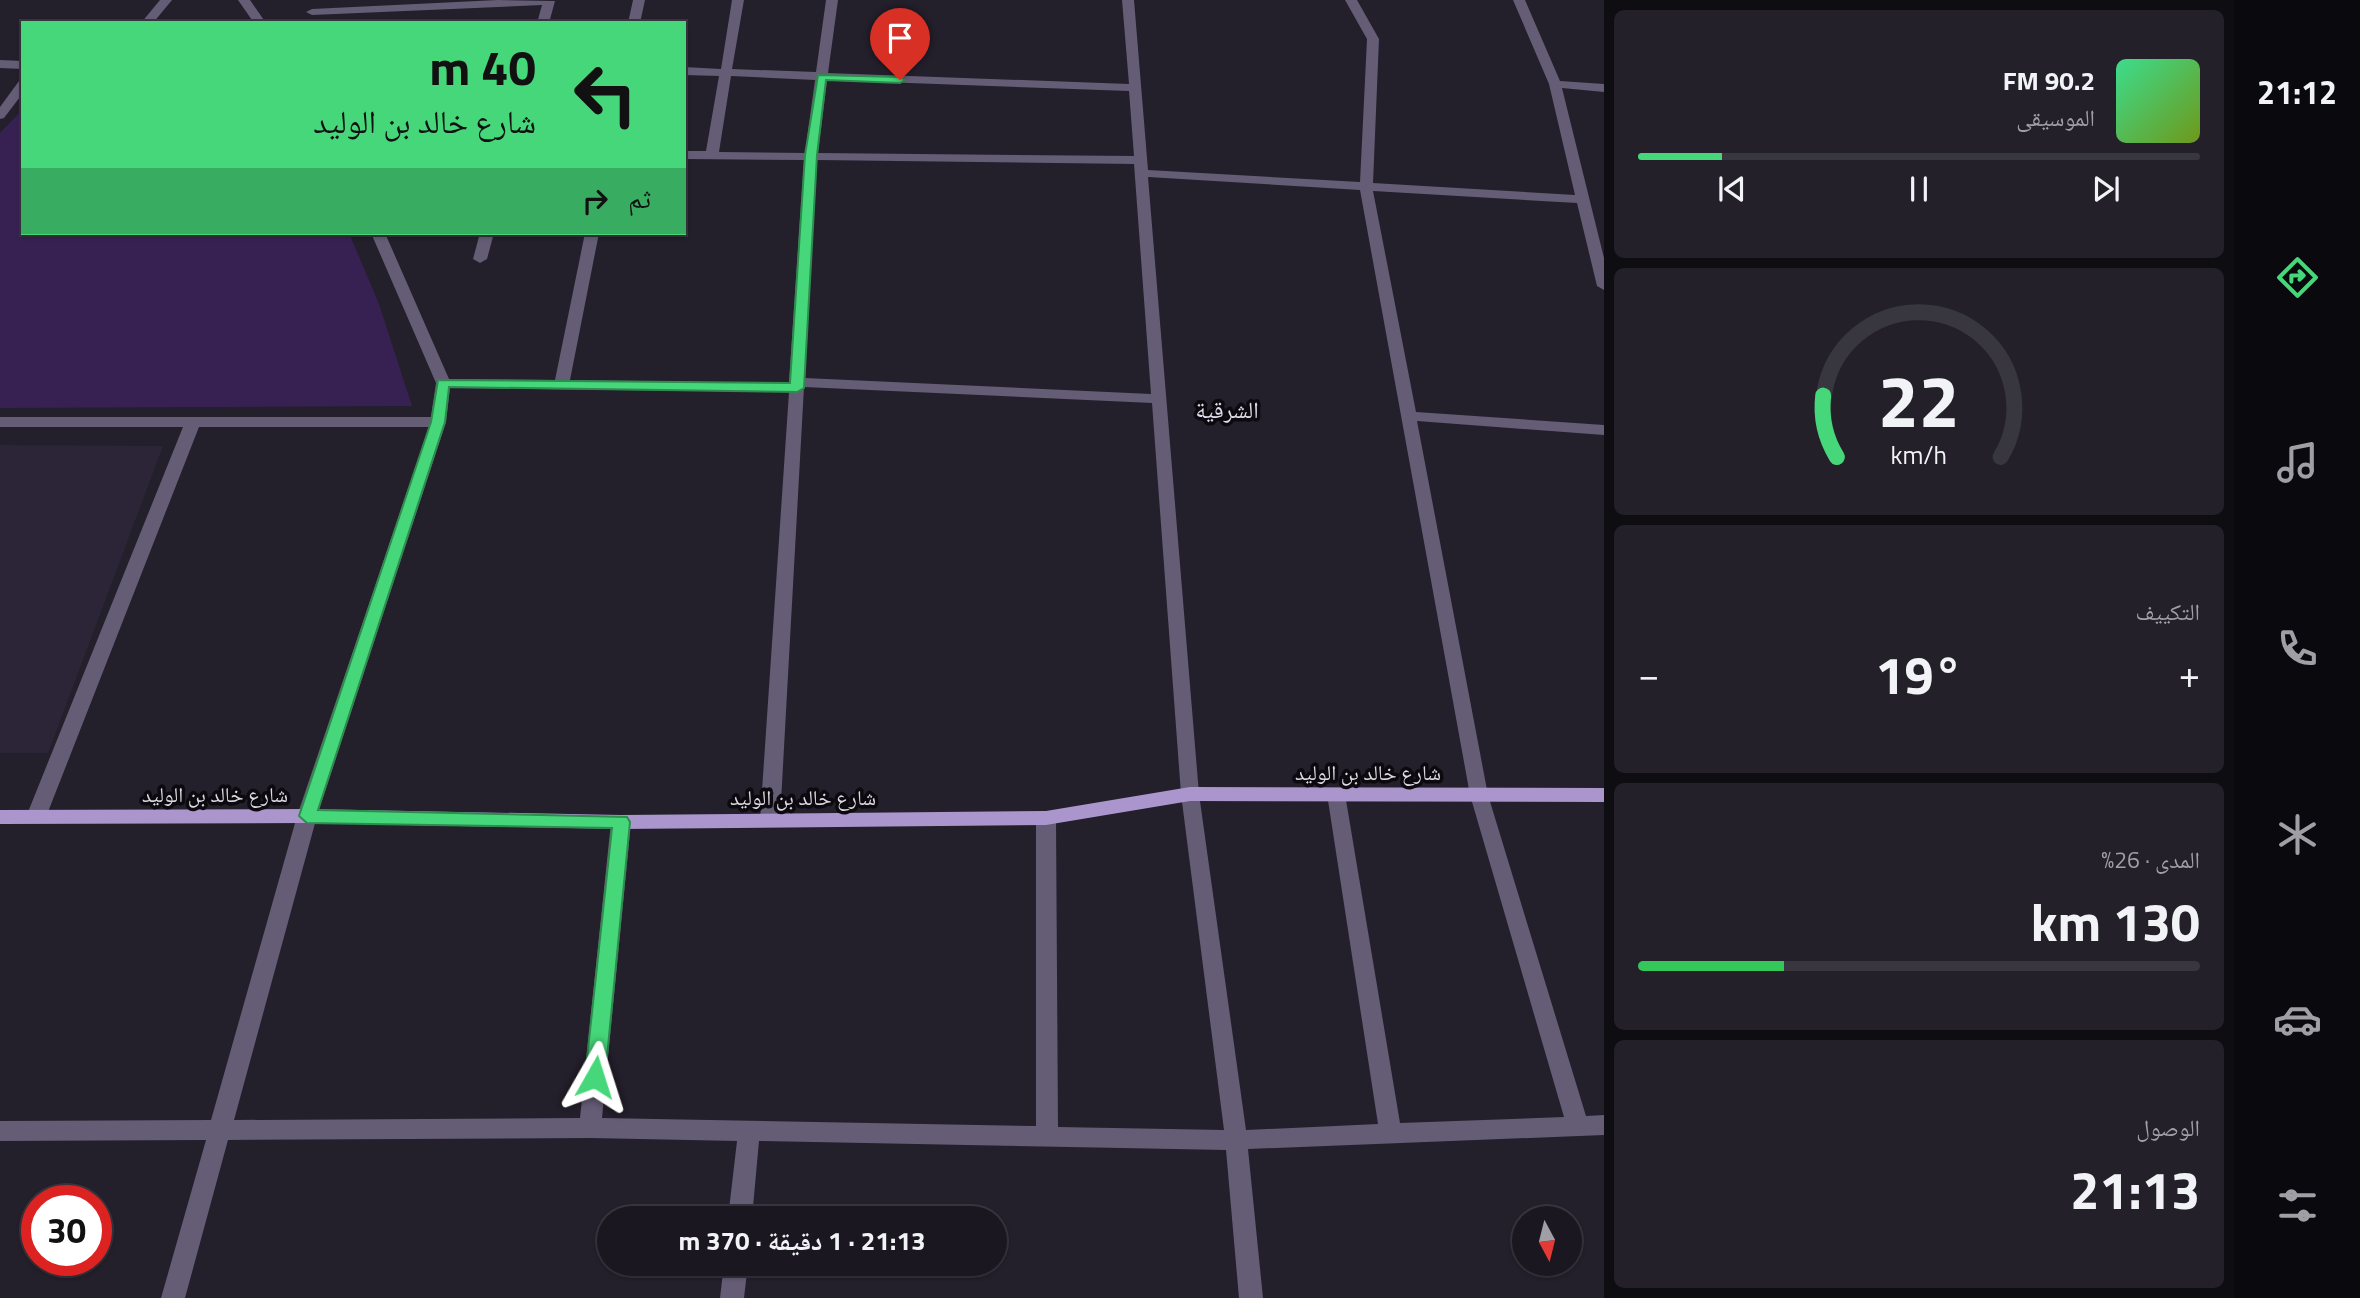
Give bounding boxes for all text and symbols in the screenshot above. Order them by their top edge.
pin [870,8,930,80]
icon: arrive [881,19,919,57]
text: 40 m [429,29,536,104]
icon: left [560,49,651,140]
text: 90.2 FM [2003,61,2095,100]
text: 21:12 [2257,68,2337,116]
text: شارع خالد بن الوليد [313,97,536,145]
text: الموسيقى [2016,100,2095,135]
icon: previous [1713,170,1751,208]
icon: pause [1900,170,1938,208]
icon: next [2087,170,2125,208]
text: ثم [628,179,651,218]
icon: right [576,182,614,220]
icon: directions [2273,253,2322,302]
text: 22 [1878,346,1960,456]
district label: الشرقية [1195,392,1259,427]
text: km/h [1891,436,1947,474]
icon: music [2273,438,2322,487]
text: التكييف [2135,594,2200,629]
icon: phone [2273,624,2322,673]
text: 19° [1875,635,1963,714]
text: − [1638,645,1659,703]
text: + [2179,645,2200,703]
street label: شارع خالد بن الوليد [1295,756,1441,788]
street label: شارع خالد بن الوليد [142,778,288,810]
street label: شارع خالد بن الوليد [730,781,876,813]
icon: climate [2273,810,2322,859]
text: المدى · 26% [2101,842,2200,877]
text: 130 km [2031,882,2200,961]
icon: car [2273,995,2322,1044]
position arrow [558,1040,632,1114]
text: الوصول [2136,1110,2200,1145]
text: 21:13 [2070,1150,2200,1229]
icon: filters [2273,1181,2322,1230]
speed limit sign: 30 [21,1185,112,1276]
north arrow [1512,1206,1582,1276]
map controls [1512,1206,1582,1276]
text: 21:13 · 1 دقيقة · 370 m [678,1221,926,1260]

